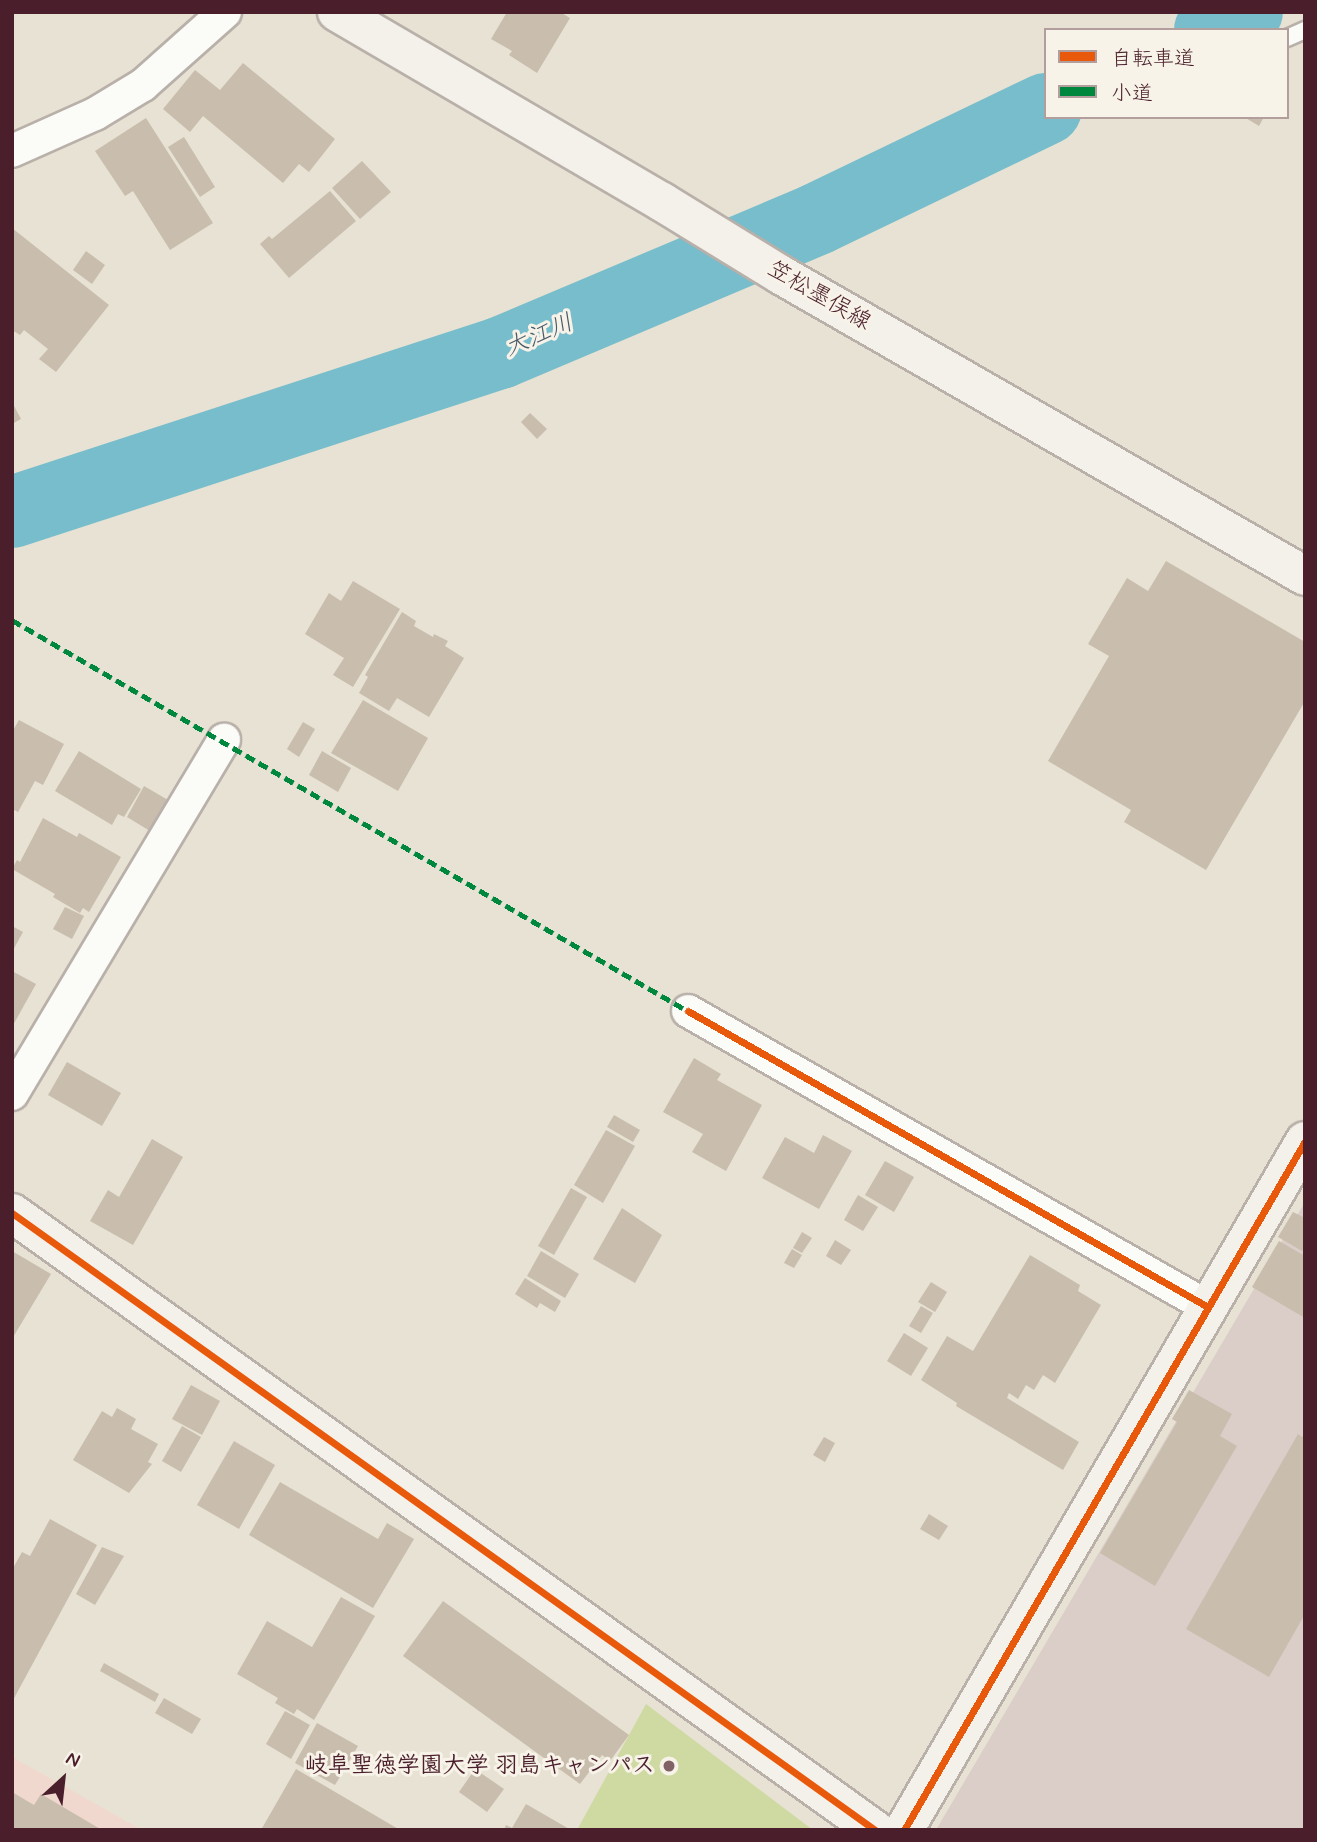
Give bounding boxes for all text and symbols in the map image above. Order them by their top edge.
legend [1044,28,1289,119]
text: 自転車道 [1111,45,1195,73]
text: 小道 [1111,80,1153,108]
street label: 笠松墨俣線 [762,255,876,337]
water label: 大江川 [500,309,578,363]
north arrow [28,1744,98,1814]
text: N [61,1746,84,1774]
place label: 岐阜聖徳学園大学 羽島キャンパス [304,1752,655,1780]
marker: 岐阜聖徳学園大学 羽島キャンパス [661,1758,677,1774]

